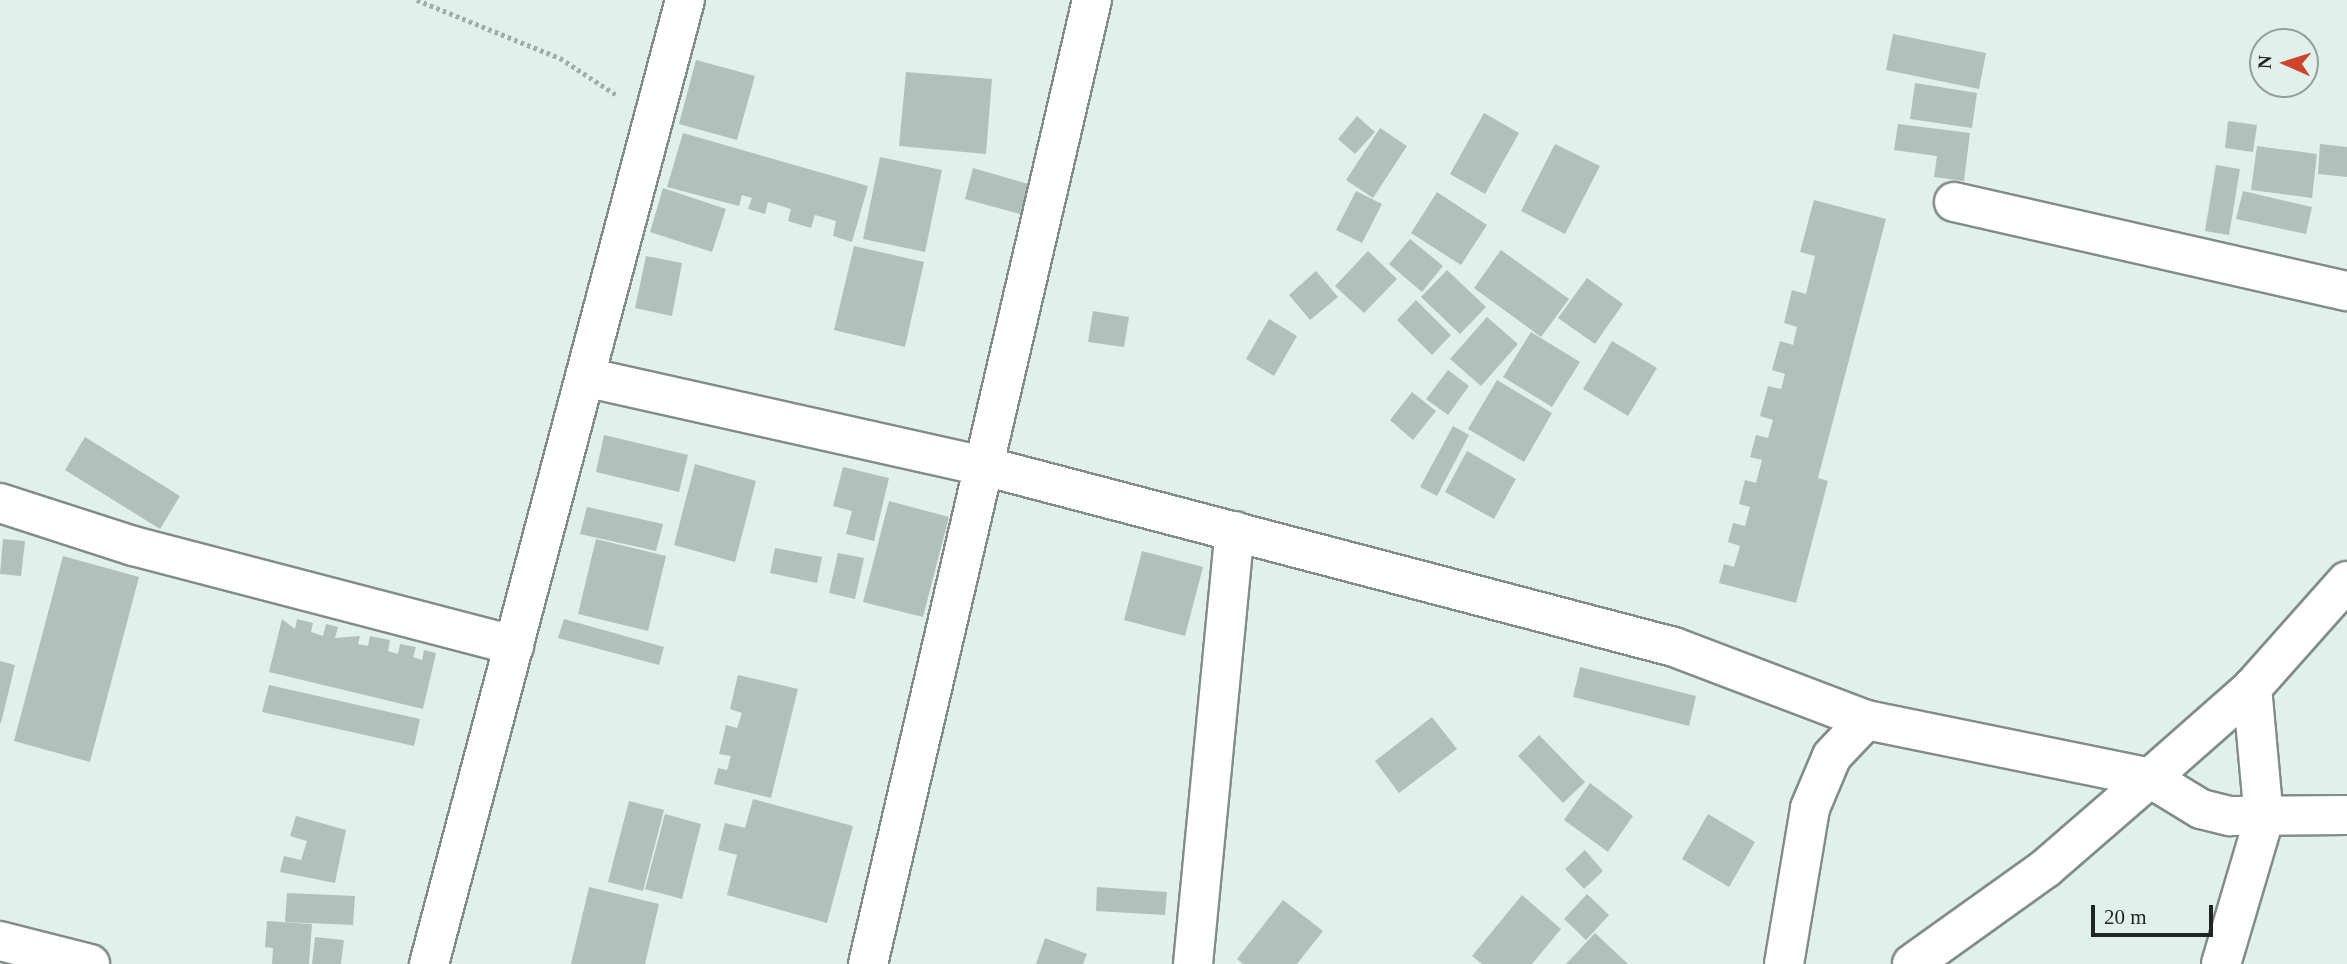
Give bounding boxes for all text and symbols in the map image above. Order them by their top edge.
north arrow [2249,28,2319,98]
text: N [2254,55,2275,69]
scale bar [2095,890,2218,934]
text: 20 m [2104,905,2147,929]

